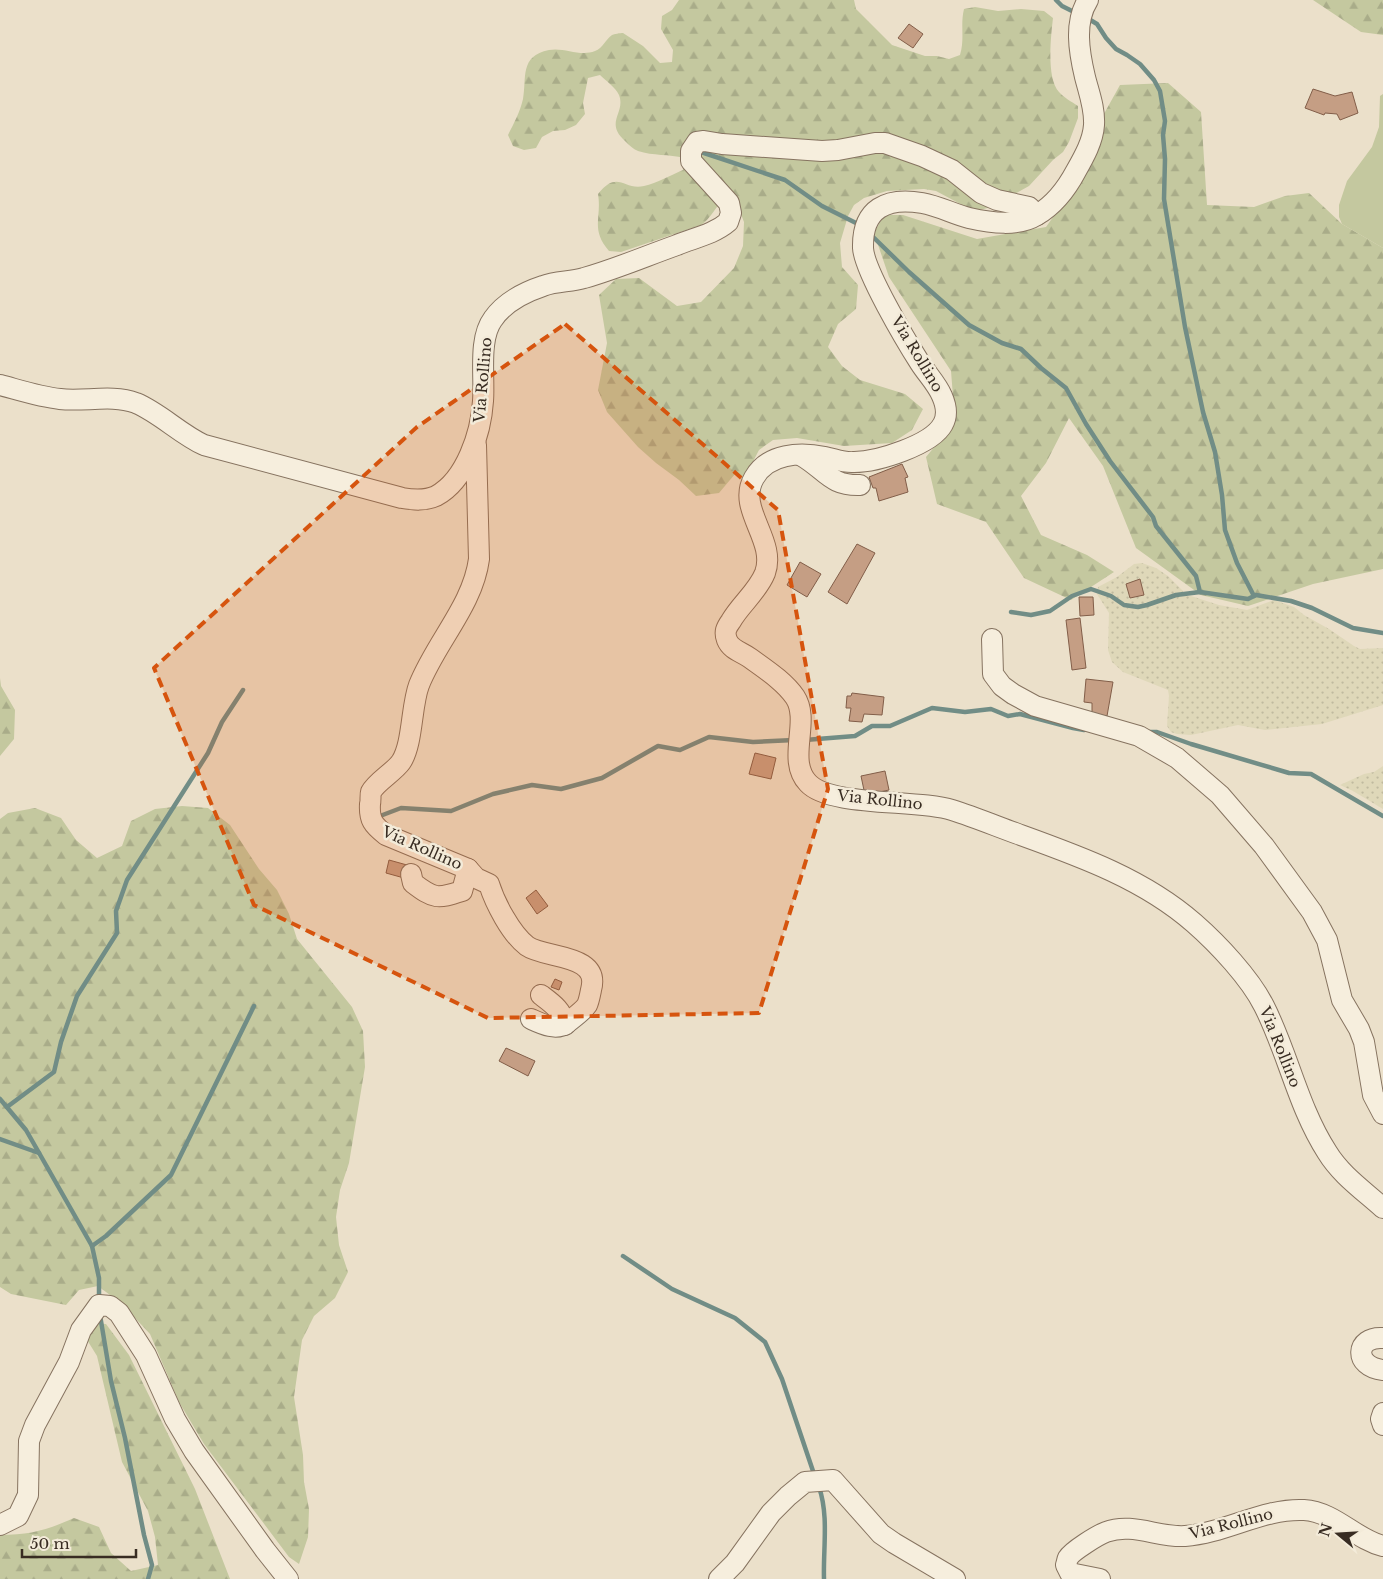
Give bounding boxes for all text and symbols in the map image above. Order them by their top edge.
street label: Via Rollino [887,311,948,396]
street label: Via Rollino [469,336,496,424]
street label: Via Rollino [835,785,924,813]
street label: Via Rollino [378,821,465,874]
street label: Via Rollino [1255,1003,1305,1090]
street label: Via Rollino [1186,1504,1275,1543]
north arrow [1313,1509,1363,1559]
text: N [1315,1521,1336,1539]
scale bar [22,1526,136,1558]
text: 50 m [30,1534,70,1553]

